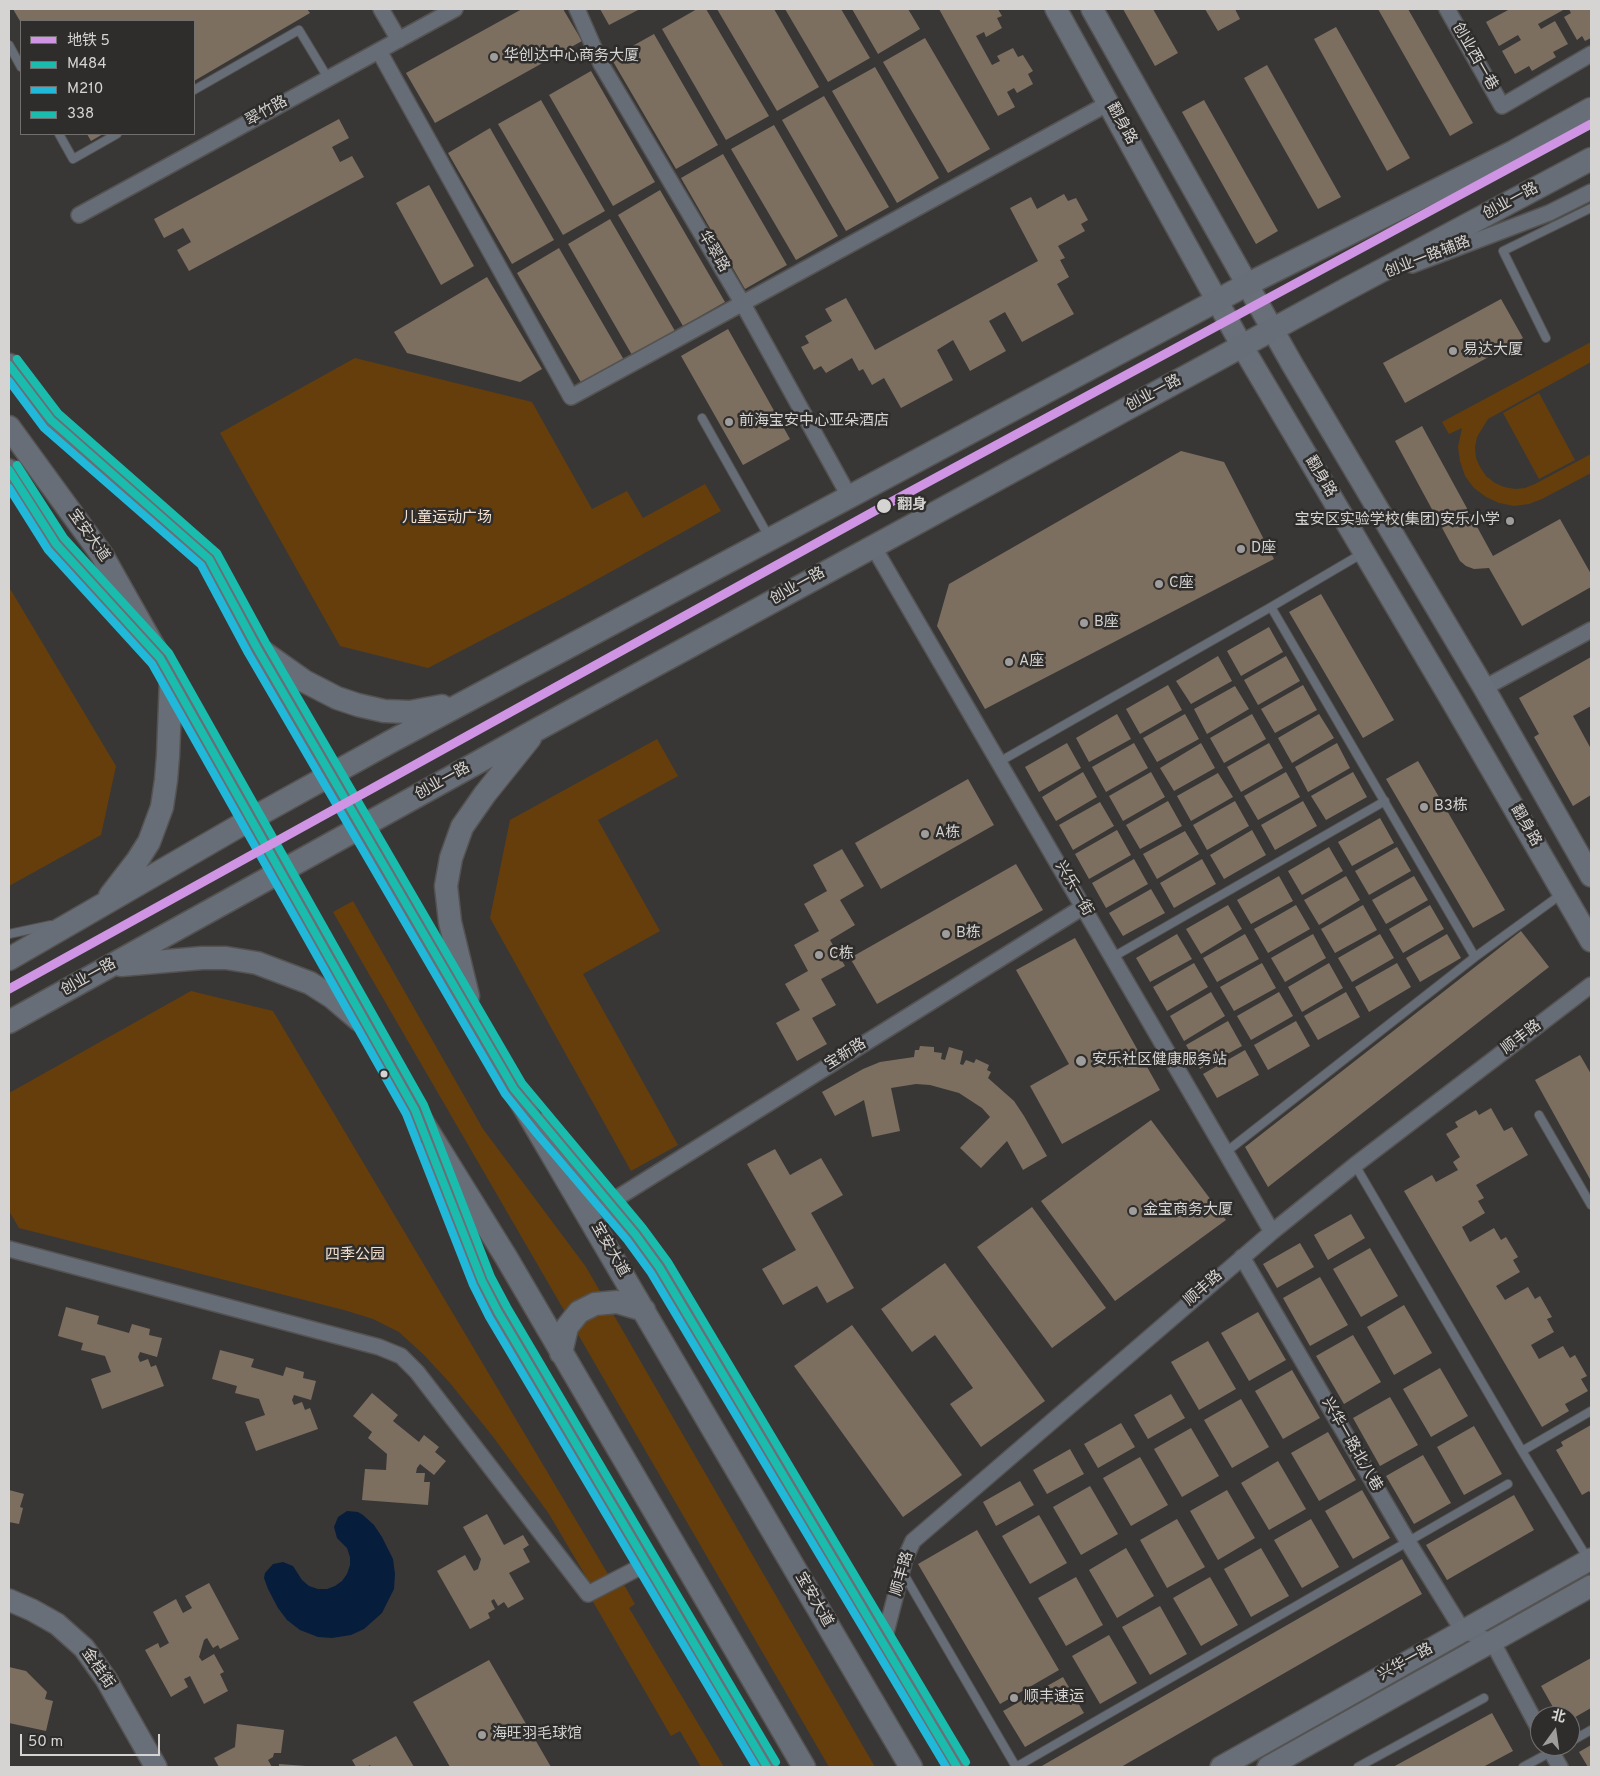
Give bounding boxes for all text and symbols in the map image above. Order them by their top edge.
legend [20,20,195,135]
street label: 创业西一巷 [1447,20,1501,94]
text: 地铁 5 [67,32,110,51]
place label: 华创达中心商务大厦 [504,48,639,66]
marker: 华创达中心商务大厦 [488,51,500,63]
text: M484 [67,55,107,74]
text: M210 [67,80,103,99]
street label: 翠竹路 [243,93,291,131]
street label: 翻身路 [1102,100,1140,148]
text: 338 [67,105,94,124]
street label: 创业一路 [1480,180,1542,224]
street label: 华翠路 [694,228,732,276]
street label: 创业一路辅路 [1383,233,1473,283]
place label: 易达大厦 [1463,342,1523,360]
marker: 易达大厦 [1447,345,1459,357]
street label: 创业一路 [1123,372,1185,416]
place label: 前海宝安中心亚朵酒店 [739,413,889,431]
marker: 前海宝安中心亚朵酒店 [723,416,735,428]
street label: 翻身路 [1301,453,1339,501]
marker: 翻身 [875,497,893,515]
place label: 翻身 [897,497,927,515]
street label: 宝安大道 [63,506,113,566]
park label: 儿童运动广场 [402,510,492,528]
place label: 宝安区实验学校(集团)安乐小学 [1295,512,1500,530]
marker: 宝安区实验学校(集团)安乐小学 [1504,515,1516,527]
place label: D座 [1251,540,1276,558]
marker: D座 [1235,543,1247,555]
street label: 创业一路 [767,565,829,609]
place label: C座 [1169,575,1194,593]
marker: C座 [1153,578,1165,590]
place label: B座 [1094,614,1119,632]
marker: B座 [1078,617,1090,629]
place label: A座 [1019,653,1044,671]
marker: A座 [1003,656,1015,668]
street label: 创业一路 [412,760,474,804]
place label: B3栋 [1434,798,1468,816]
marker: B3栋 [1418,801,1430,813]
street label: 翻身路 [1506,802,1544,850]
place label: A栋 [935,825,960,843]
marker: A栋 [919,828,931,840]
street label: 兴乐一街 [1050,859,1096,919]
place label: B栋 [956,925,981,943]
marker: B栋 [940,928,952,940]
place label: C栋 [829,946,854,964]
marker: C栋 [813,949,825,961]
street label: 创业一路 [58,956,120,1000]
street label: 顺丰路 [1499,1017,1545,1059]
street label: 宝新路 [822,1035,870,1075]
place label: 安乐社区健康服务站 [1092,1052,1227,1070]
marker: 安乐社区健康服务站 [1074,1054,1088,1068]
unlabelled marker [379,1069,389,1079]
place label: 金宝商务大厦 [1143,1202,1233,1220]
marker: 金宝商务大厦 [1127,1205,1139,1217]
street label: 宝安大道 [586,1220,632,1280]
park label: 四季公园 [325,1247,385,1265]
street label: 顺丰路 [1181,1267,1227,1311]
street label: 兴华一路北八巷 [1317,1395,1385,1495]
street label: 顺丰路 [888,1550,918,1598]
street label: 宝安大道 [790,1570,836,1630]
street label: 兴华一路 [1375,1641,1437,1685]
street label: 金桂街 [77,1645,117,1693]
place label: 顺丰速运 [1024,1689,1084,1707]
marker: 顺丰速运 [1008,1692,1020,1704]
north arrow [1530,1706,1580,1756]
text: 北 [1550,1707,1567,1727]
scale bar [22,1724,162,1756]
place label: 海旺羽毛球馆 [492,1726,582,1744]
marker: 海旺羽毛球馆 [476,1729,488,1741]
text: 50 m [28,1733,63,1752]

